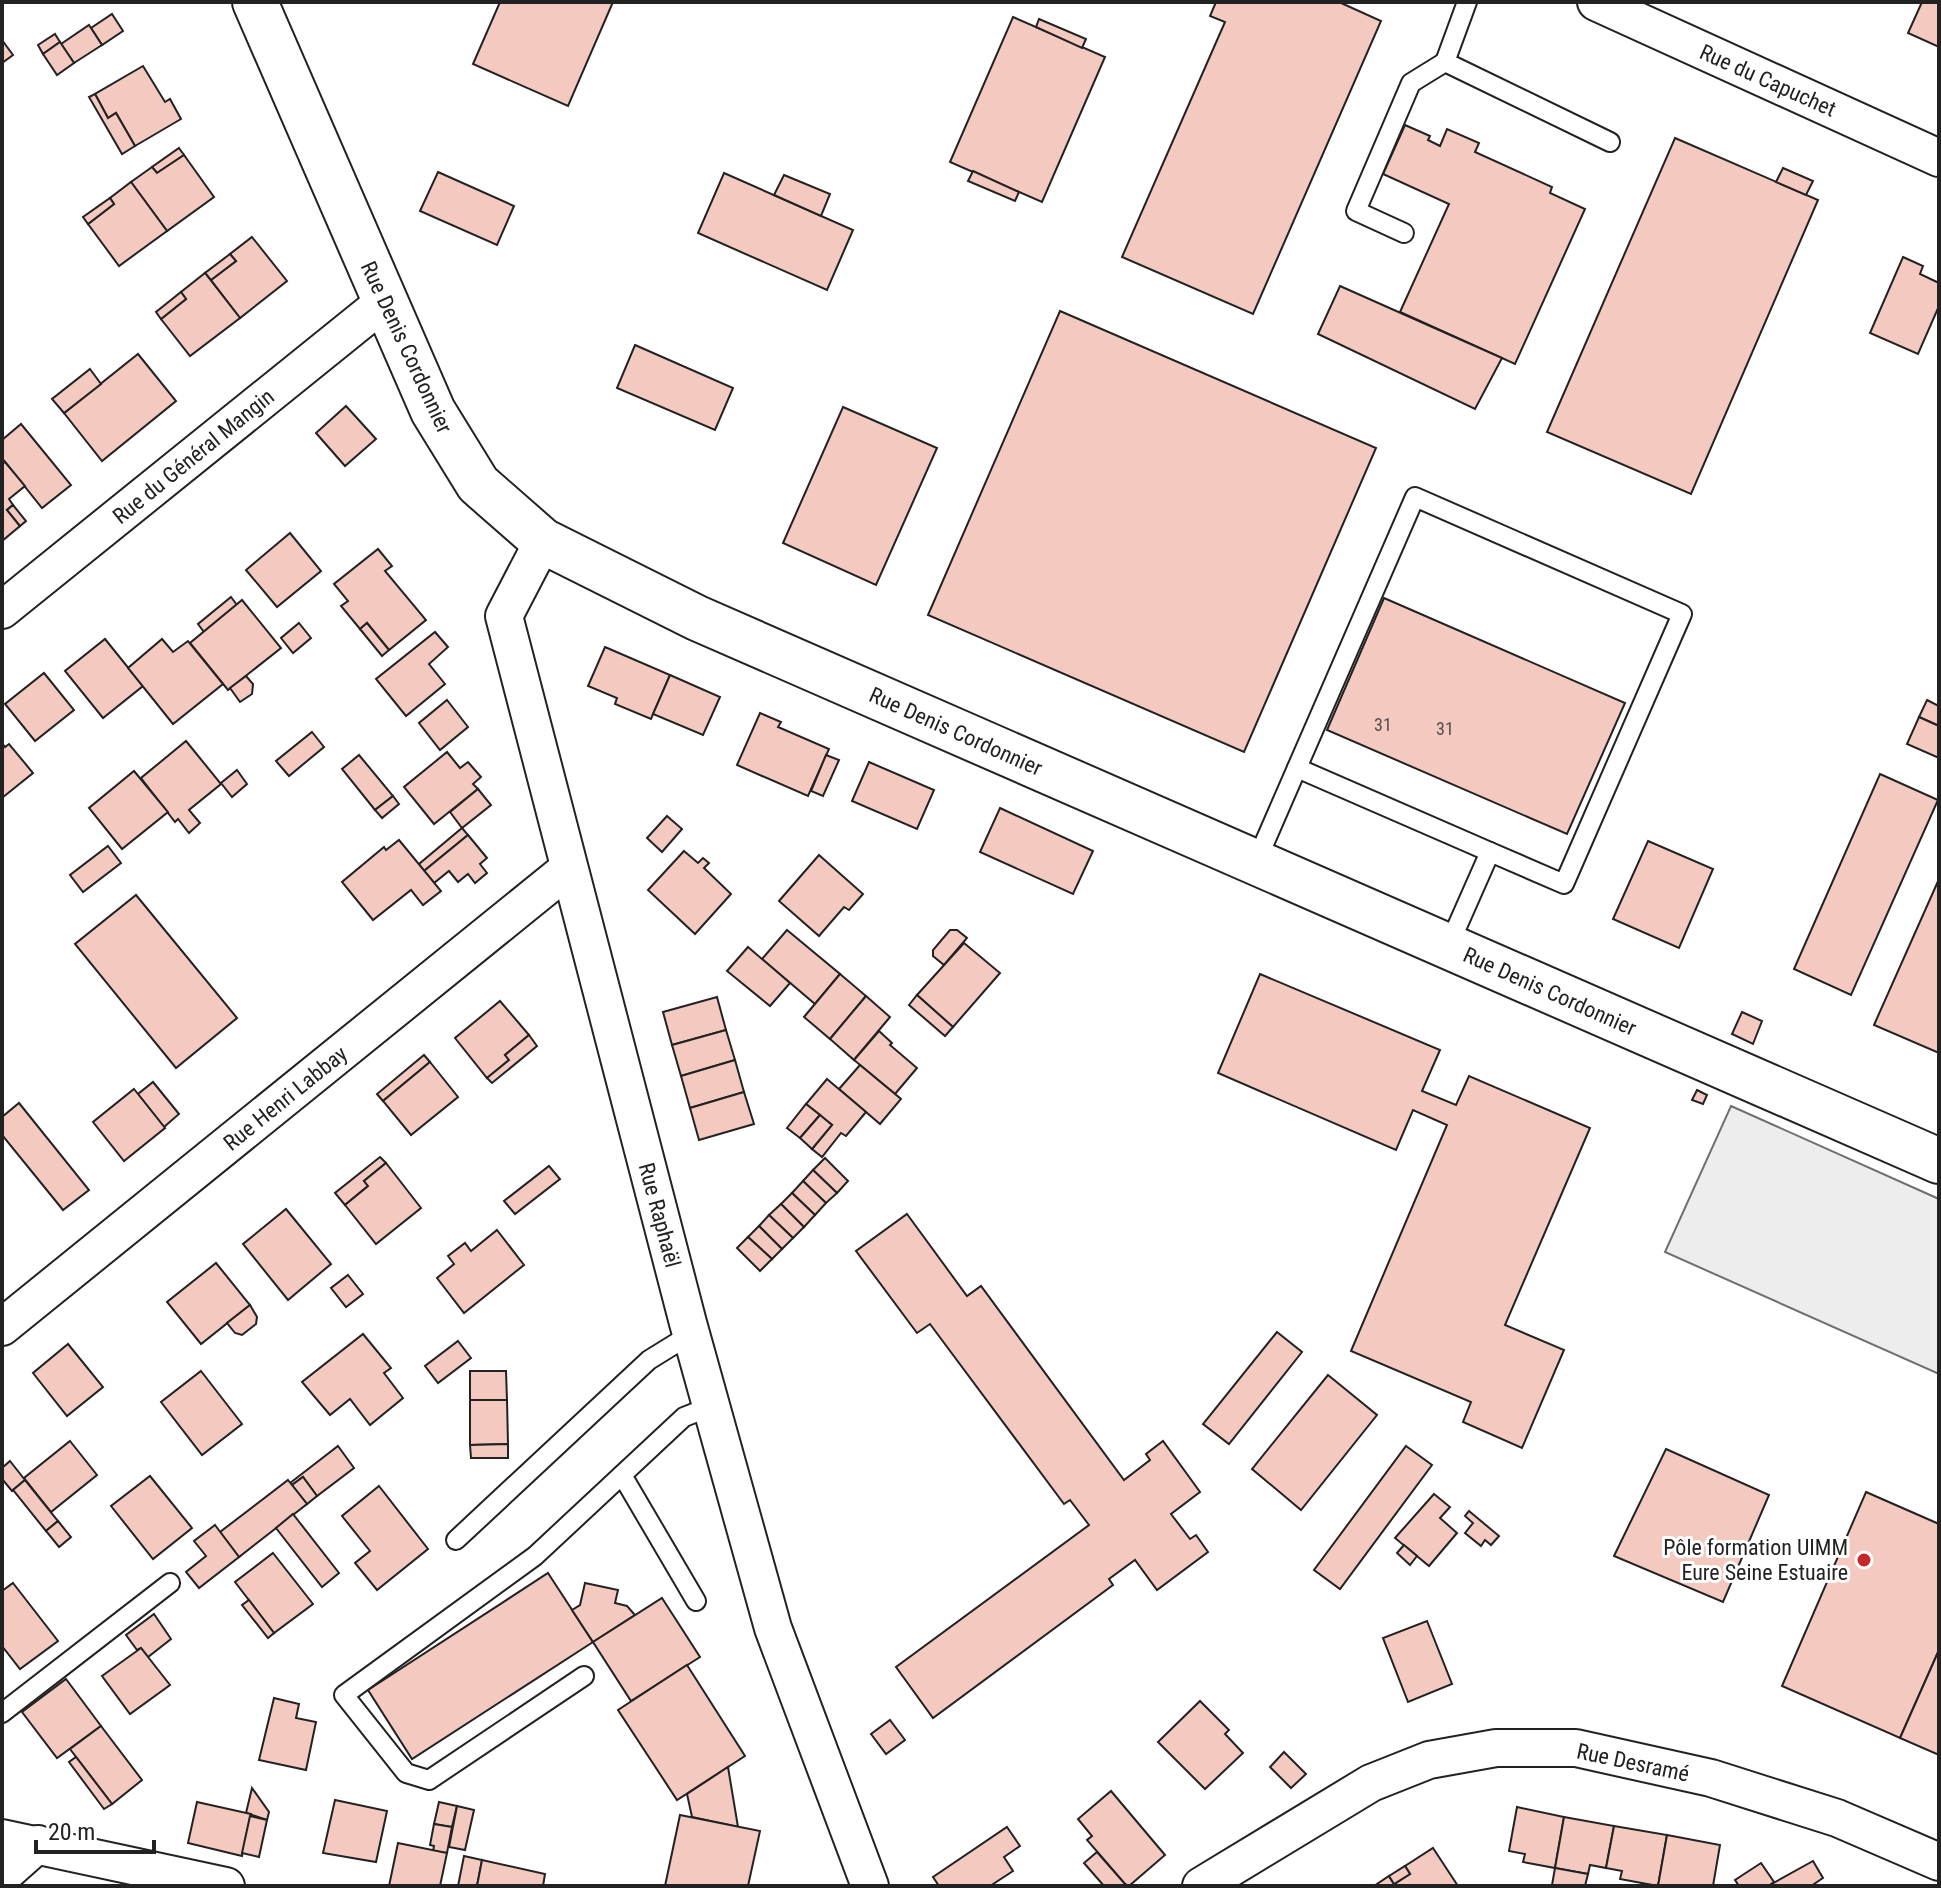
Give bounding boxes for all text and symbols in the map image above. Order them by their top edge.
street label: Rue du Capuchet [1696,39,1840,122]
street label: Rue Denis Cordonnier [356,257,457,437]
street label: Rue du Général Mangin [108,384,279,529]
street label: Rue Denis Cordonnier [865,682,1046,781]
house number: 31 [1374,714,1392,735]
house number: 31 [1436,718,1454,739]
street label: Rue Denis Cordonnier [1459,942,1640,1041]
street label: Rue Henri Labbay [219,1041,352,1156]
street label: Rue Raphaël [634,1160,685,1270]
place label: Pôle formation UIMM Eure Seine Estuaire [1663,1535,1848,1585]
marker: Pôle formation UIMM Eure Seine Estuaire [1855,1551,1873,1569]
street label: Rue Desramé [1574,1738,1691,1787]
scale bar [36,1804,154,1854]
text: 20 m [48,1818,95,1846]

